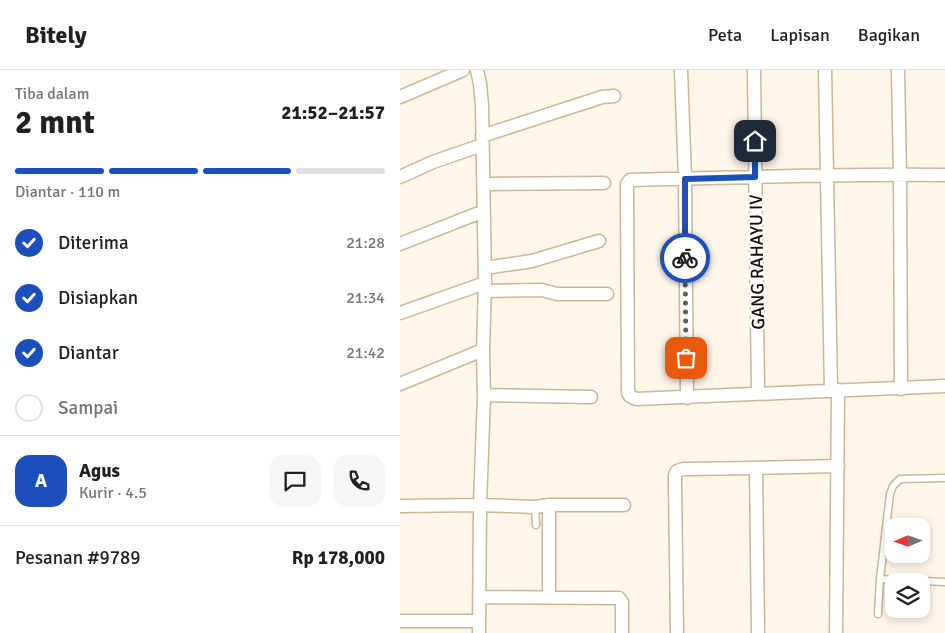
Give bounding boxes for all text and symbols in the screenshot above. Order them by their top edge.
text: Bitely [25,20,87,50]
text: Peta [708,24,742,46]
text: Lapisan [770,24,830,46]
text: Bagikan [858,24,920,46]
text: Tiba dalam [15,84,89,104]
text: 21:52–21:57 [281,101,385,125]
text: 2 mnt [15,103,95,142]
pin [734,120,776,162]
icon: home [741,127,769,155]
text: Diantar · 110 m [15,182,120,202]
street label: GANG RAHAYU IV [745,194,769,330]
icon: check [15,229,43,257]
text: Diterima [58,231,129,255]
text: 21:28 [346,233,385,253]
courier [660,233,710,283]
icon: bike [671,244,699,272]
icon: check [15,284,43,312]
text: Disiapkan [58,286,138,310]
text: 21:34 [346,288,385,308]
pin [665,337,707,379]
icon: check [15,339,43,367]
text: Diantar [58,341,119,365]
text: 21:42 [346,343,385,363]
icon: bag [672,344,700,372]
text: Sampai [58,396,118,420]
button: chat [269,455,321,507]
button: phone [333,455,385,507]
text: Agus [79,459,120,483]
text: A [35,469,47,493]
text: Kurir · 4.5 [79,483,147,503]
north arrow [885,518,930,562]
map controls [885,518,930,618]
text: Pesanan #9789 [15,546,141,570]
text: Rp 178,000 [292,546,385,570]
button: layers [885,573,930,618]

